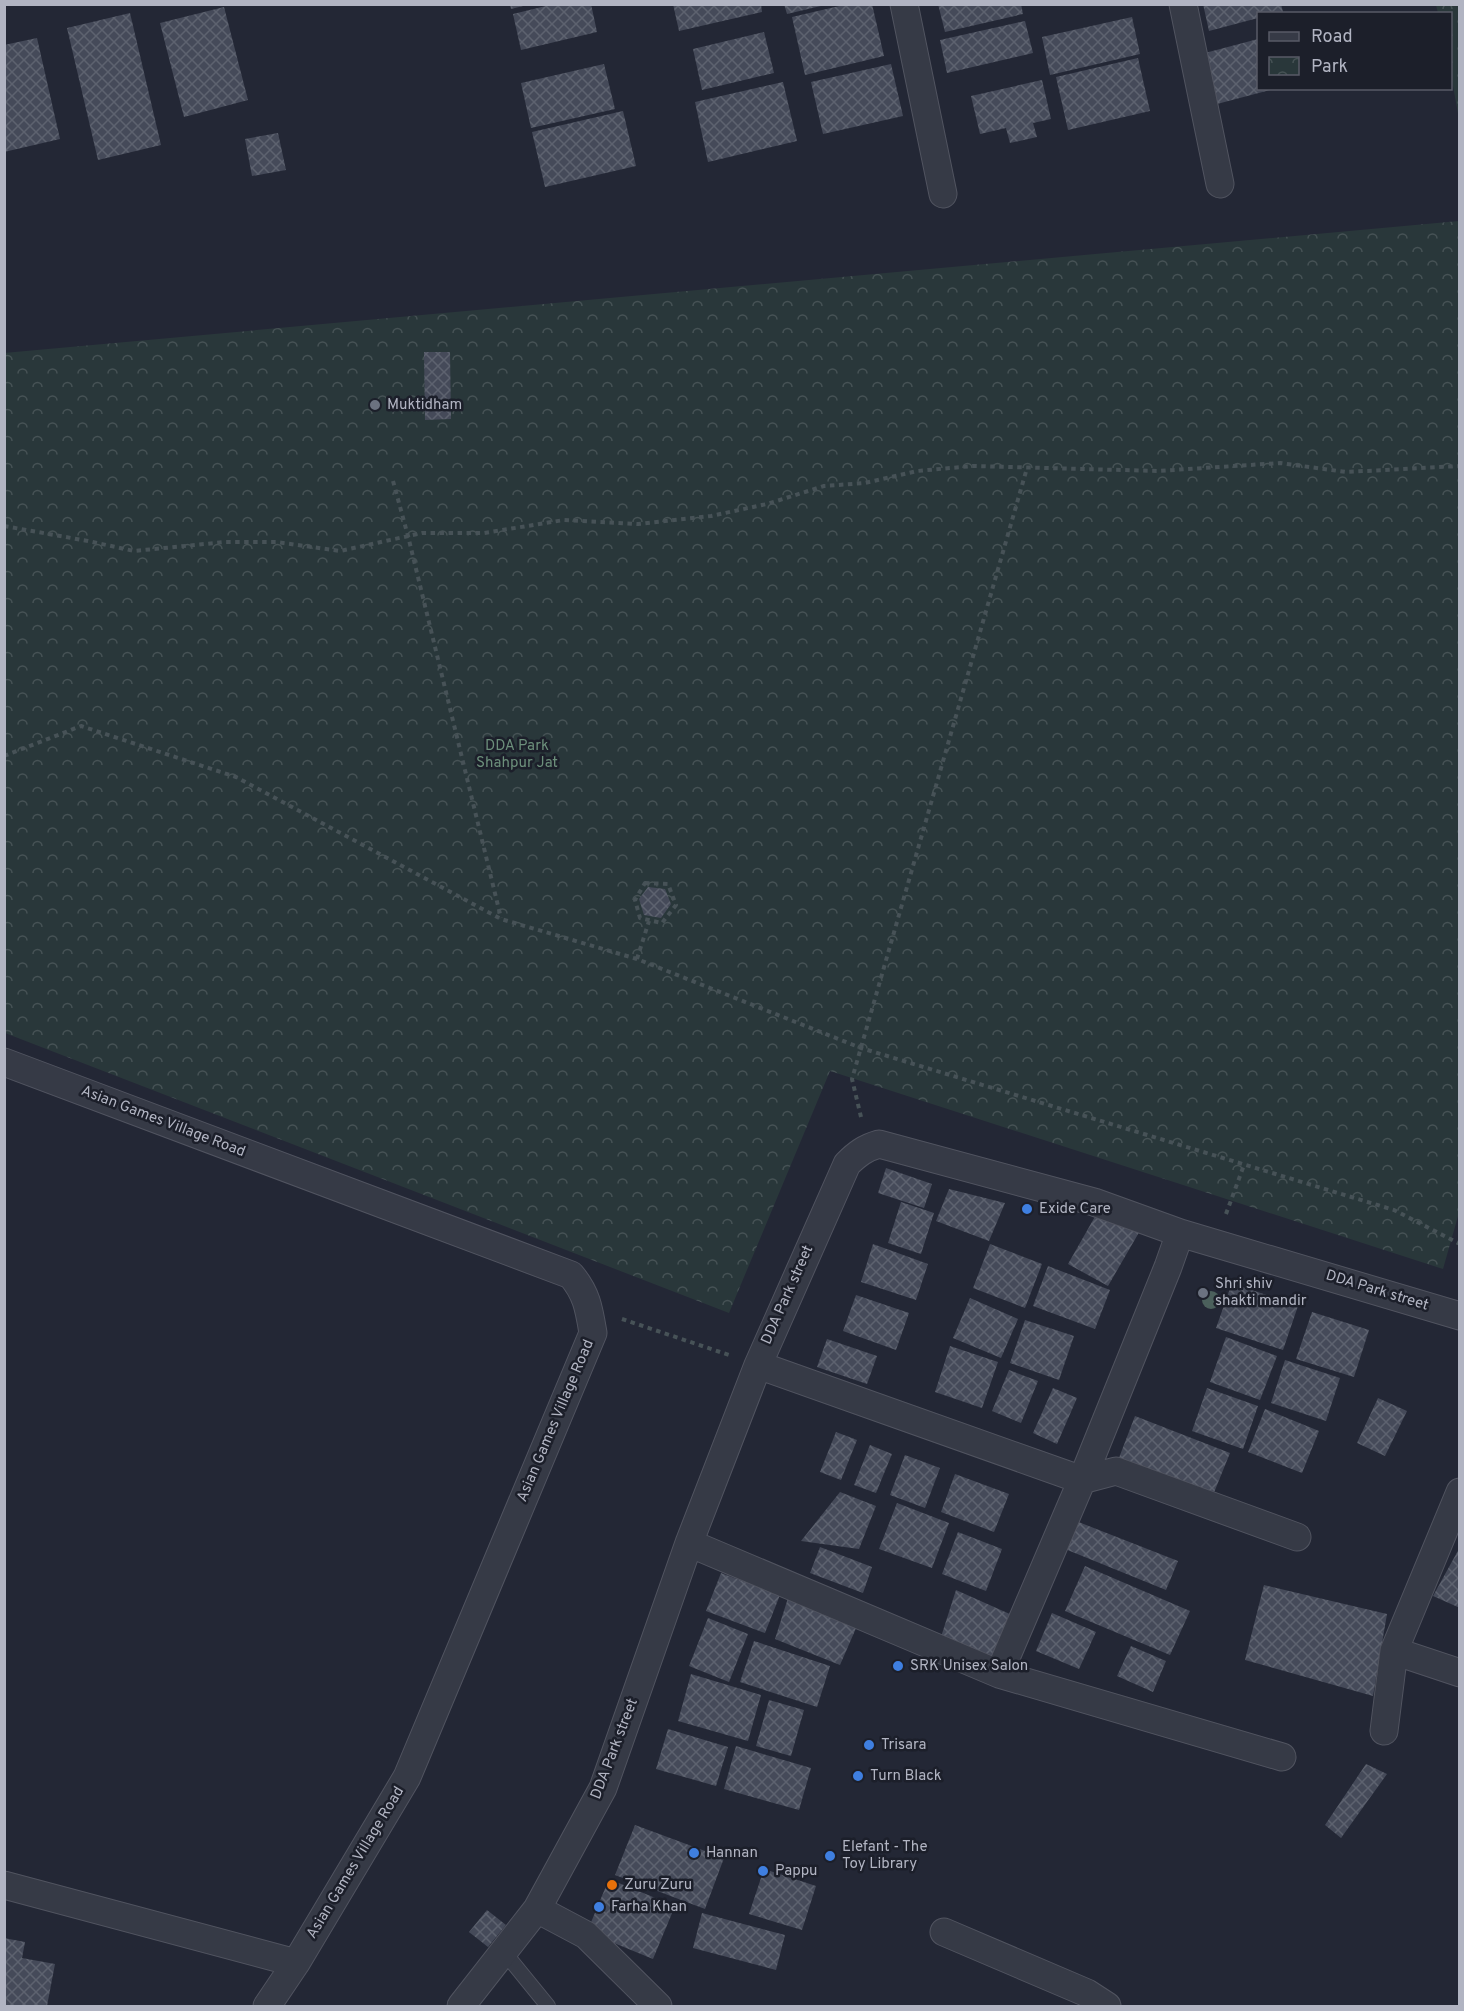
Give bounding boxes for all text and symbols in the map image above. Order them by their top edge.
legend [1257,12,1452,90]
text: Road [1311,26,1353,49]
text: Park [1311,56,1348,79]
place label: Muktidham [387,396,462,415]
marker: Muktidham [368,398,382,412]
park label: DDA Park Shahpur Jat [476,737,558,773]
street label: Asian Games Village Road [78,1082,248,1162]
place label: Exide Care [1039,1200,1111,1219]
marker: Exide Care [1020,1202,1034,1216]
street label: DDA Park street [758,1242,818,1348]
street label: DDA Park street [1323,1266,1431,1316]
place label: Shri shiv shakti mandir [1215,1275,1307,1311]
marker: Shri shiv shakti mandir [1196,1286,1210,1300]
street label: Asian Games Village Road [513,1337,599,1505]
place label: SRK Unisex Salon [910,1657,1028,1676]
marker: SRK Unisex Salon [891,1659,905,1673]
street label: DDA Park street [587,1696,643,1802]
place label: Trisara [881,1736,926,1755]
marker: Trisara [862,1738,876,1752]
place label: Turn Black [870,1767,942,1786]
marker: Turn Black [851,1769,865,1783]
street label: Asian Games Village Road [303,1783,409,1943]
place label: Elefant - The Toy Library [842,1838,928,1874]
place label: Hannan [706,1844,758,1863]
marker: Hannan [687,1846,701,1860]
marker: Elefant - The Toy Library [823,1849,837,1863]
place label: Pappu [775,1862,818,1881]
marker: Pappu [756,1864,770,1878]
place label: Zuru Zuru [624,1876,692,1895]
marker: Zuru Zuru [605,1878,619,1892]
place label: Farha Khan [611,1898,687,1917]
marker: Farha Khan [592,1900,606,1914]

